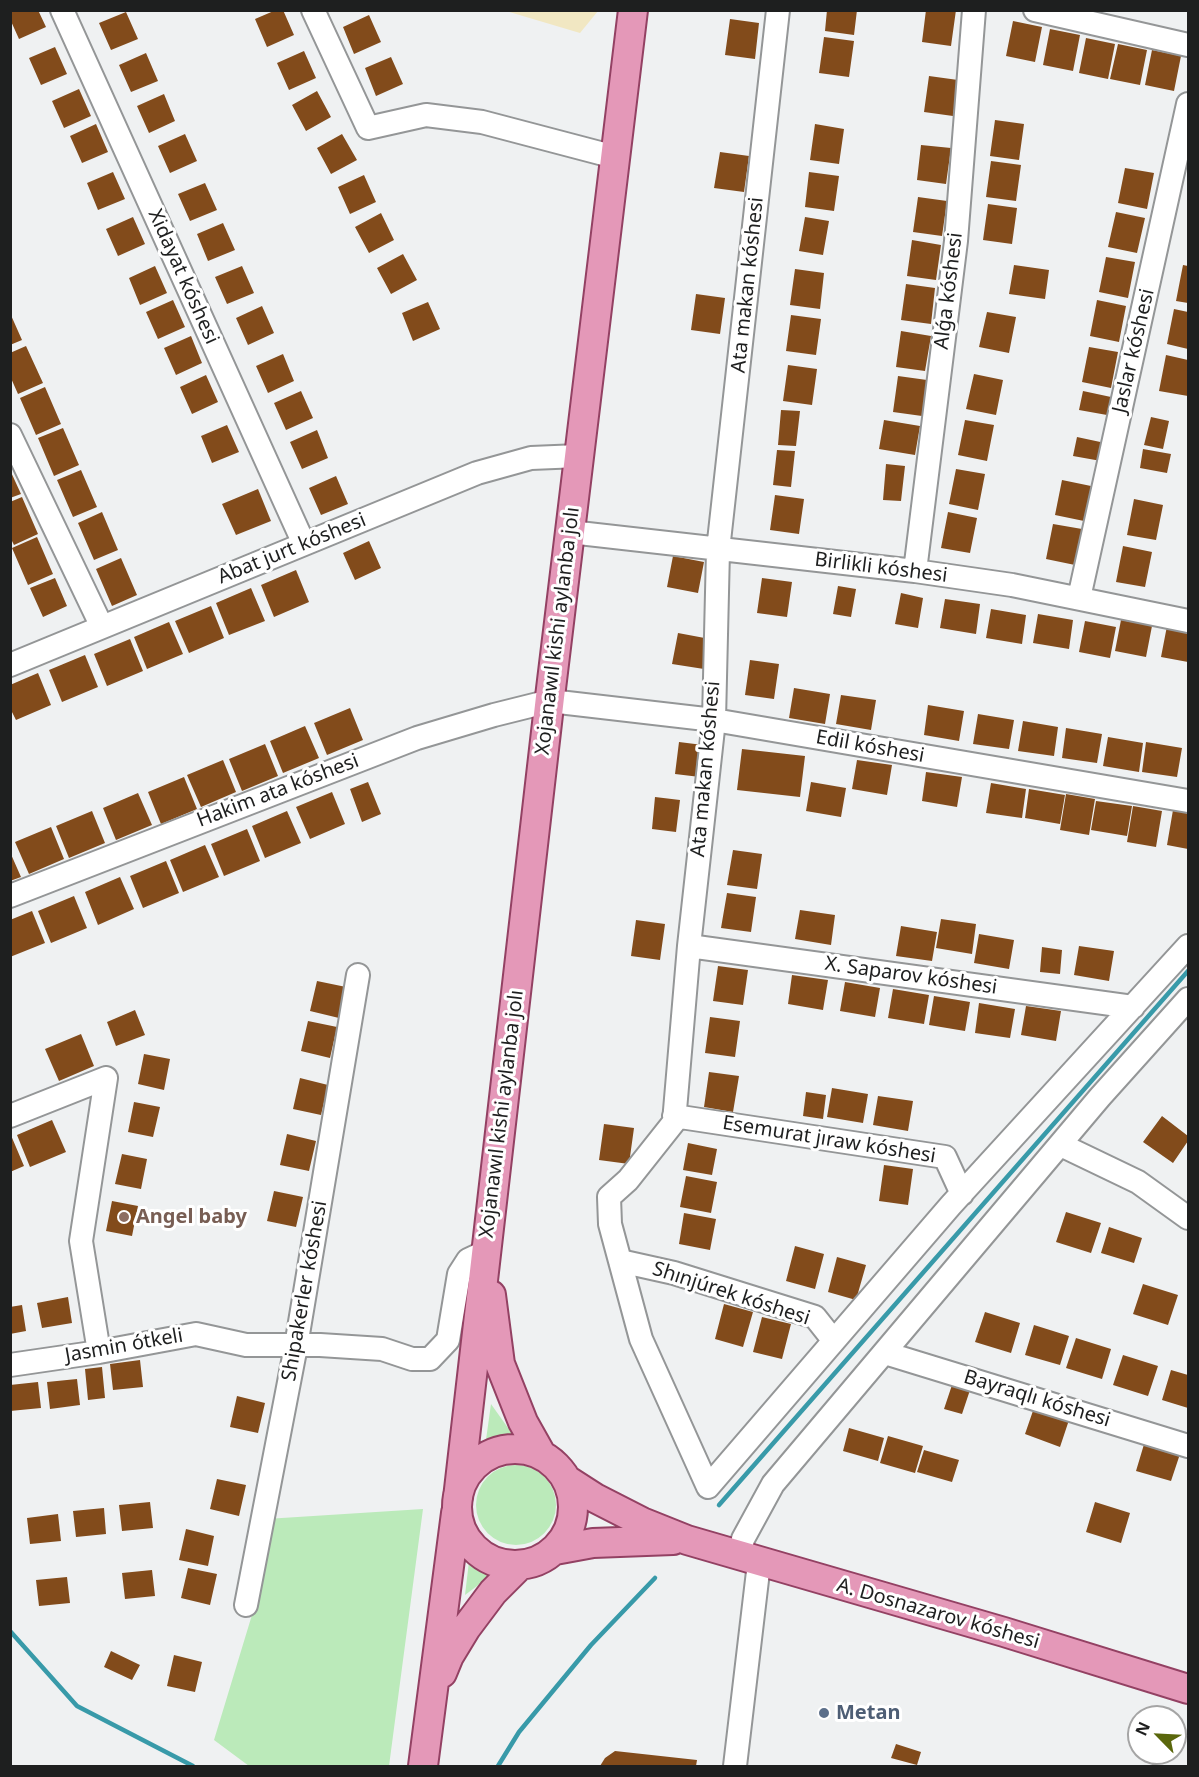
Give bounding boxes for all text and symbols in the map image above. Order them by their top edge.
street label: Ata makan kóshesi [727,196,769,374]
street label: Xidayat kóshesi [143,206,223,348]
street label: Alǵa kóshesi [930,231,968,351]
street label: Jaslar kóshesi [1108,287,1160,415]
street label: Xojanawıl kishi aylanba jolı [531,506,585,756]
street label: Abat jurt kóshesi [214,508,370,590]
street label: Birlikli kóshesi [813,548,949,588]
street label: Ata makan kóshesi [686,680,726,858]
street label: Edil kóshesi [814,726,926,768]
street label: Hakim ata kóshesi [194,749,362,833]
street label: X. Saparov kóshesi [823,952,999,1000]
street label: Xojanawıl kishi aylanba jolı [475,989,529,1239]
street label: Esemurat jıraw kóshesi [721,1111,937,1169]
street label: Shipakerler kóshesi [277,1199,333,1383]
place label: Angel baby [136,1205,247,1229]
marker: Angel baby [117,1210,131,1224]
street label: Shınjúrek kóshesi [649,1257,813,1331]
street label: Jasmin ótkeli [63,1324,185,1368]
street label: Bayraqlı kóshesi [961,1365,1113,1433]
street label: A. Dosnazarov kóshesi [834,1574,1042,1654]
place label: Metan [836,1701,900,1725]
north arrow [1127,1705,1187,1765]
marker: Metan [817,1706,831,1720]
text: N [1130,1718,1155,1739]

